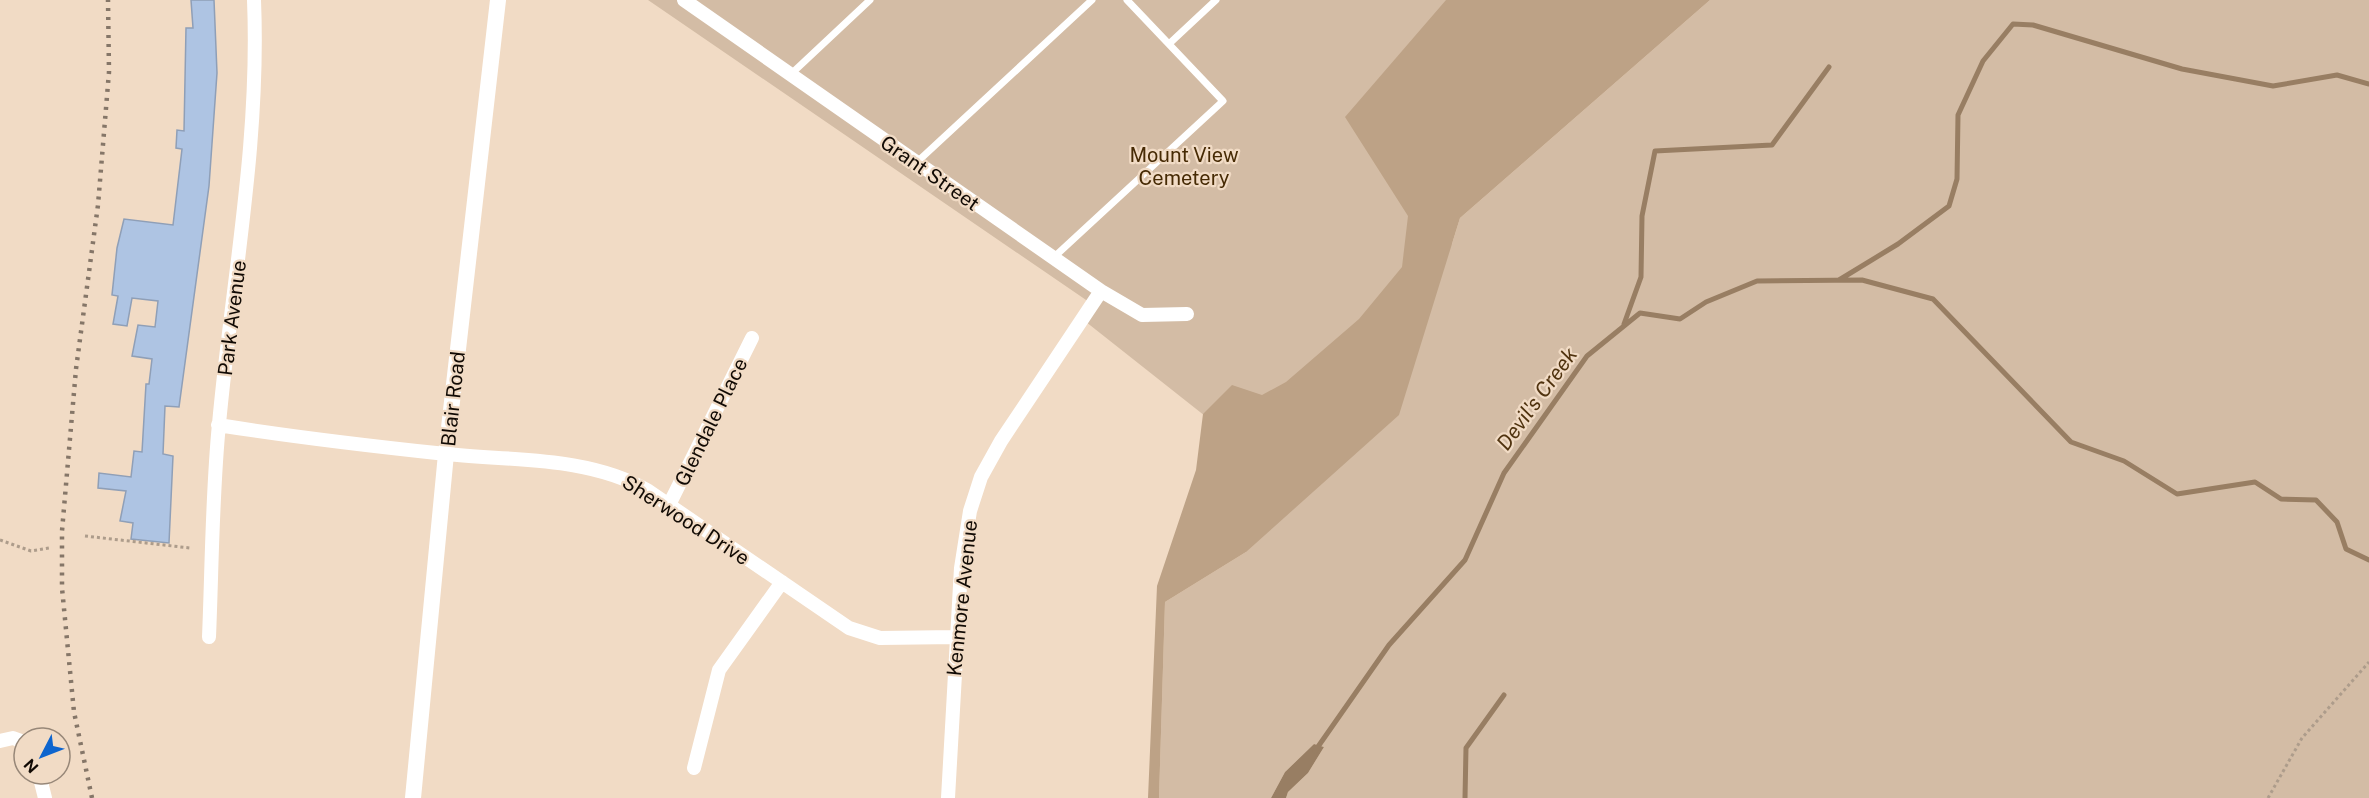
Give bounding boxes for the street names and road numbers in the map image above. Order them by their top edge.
street label: Grant Street [876,130,984,216]
street label: Park Avenue [213,259,251,377]
street label: Blair Road [436,350,470,448]
street label: Glendale Place [670,354,752,490]
street label: Sherwood Drive [618,470,754,570]
street label: Kenmore Avenue [942,519,982,677]

